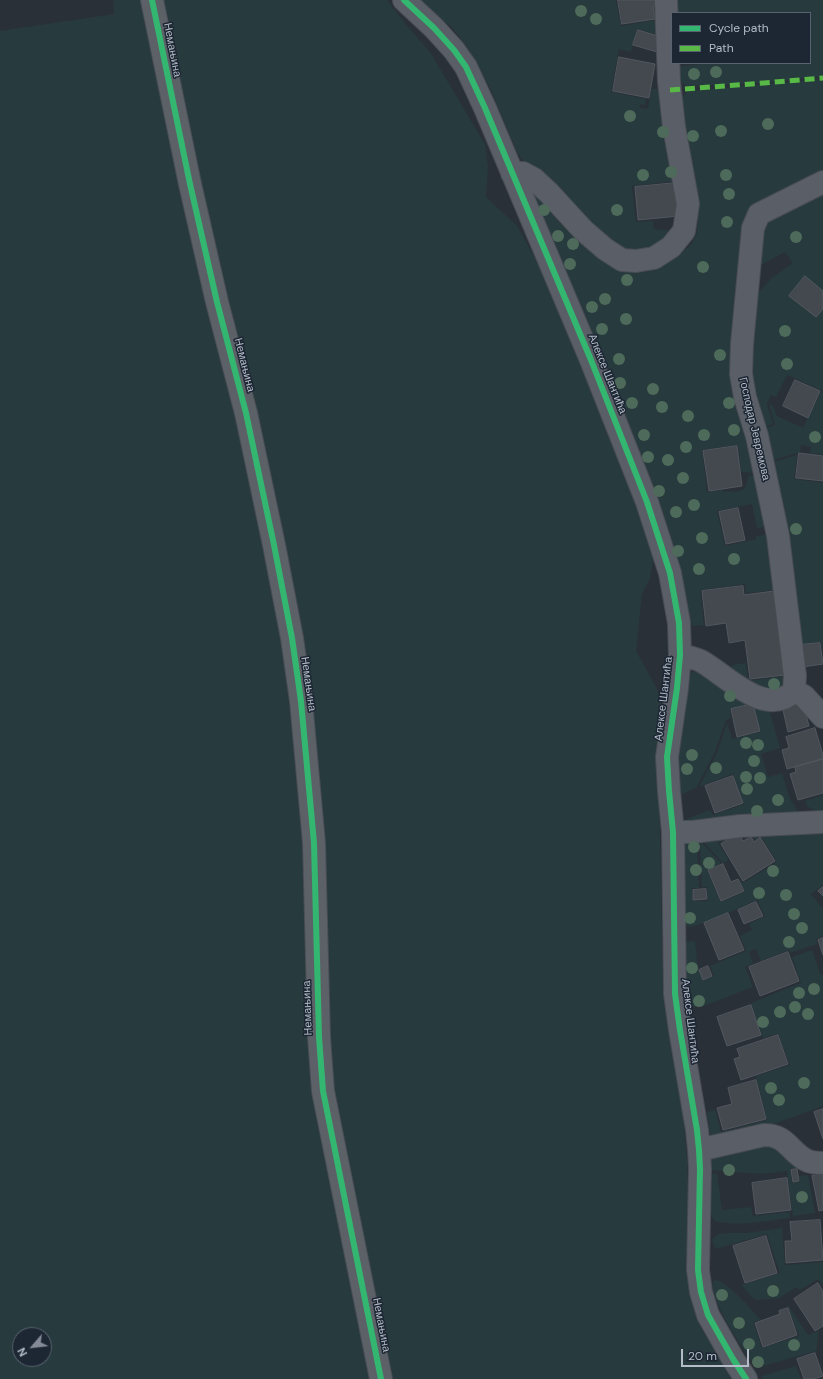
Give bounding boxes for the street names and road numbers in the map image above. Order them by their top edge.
street label: Немањина [160,22,184,78]
street label: Алексе Шантића [585,332,629,416]
street label: Немањина [231,337,257,393]
street label: Господар Јевремова [736,376,772,482]
street label: Немањина [298,656,318,712]
street label: Алексе Шантића [652,656,676,742]
street label: Алексе Шантића [678,978,702,1064]
street label: Немањина [300,980,316,1036]
street label: Немањина [369,1297,393,1353]

